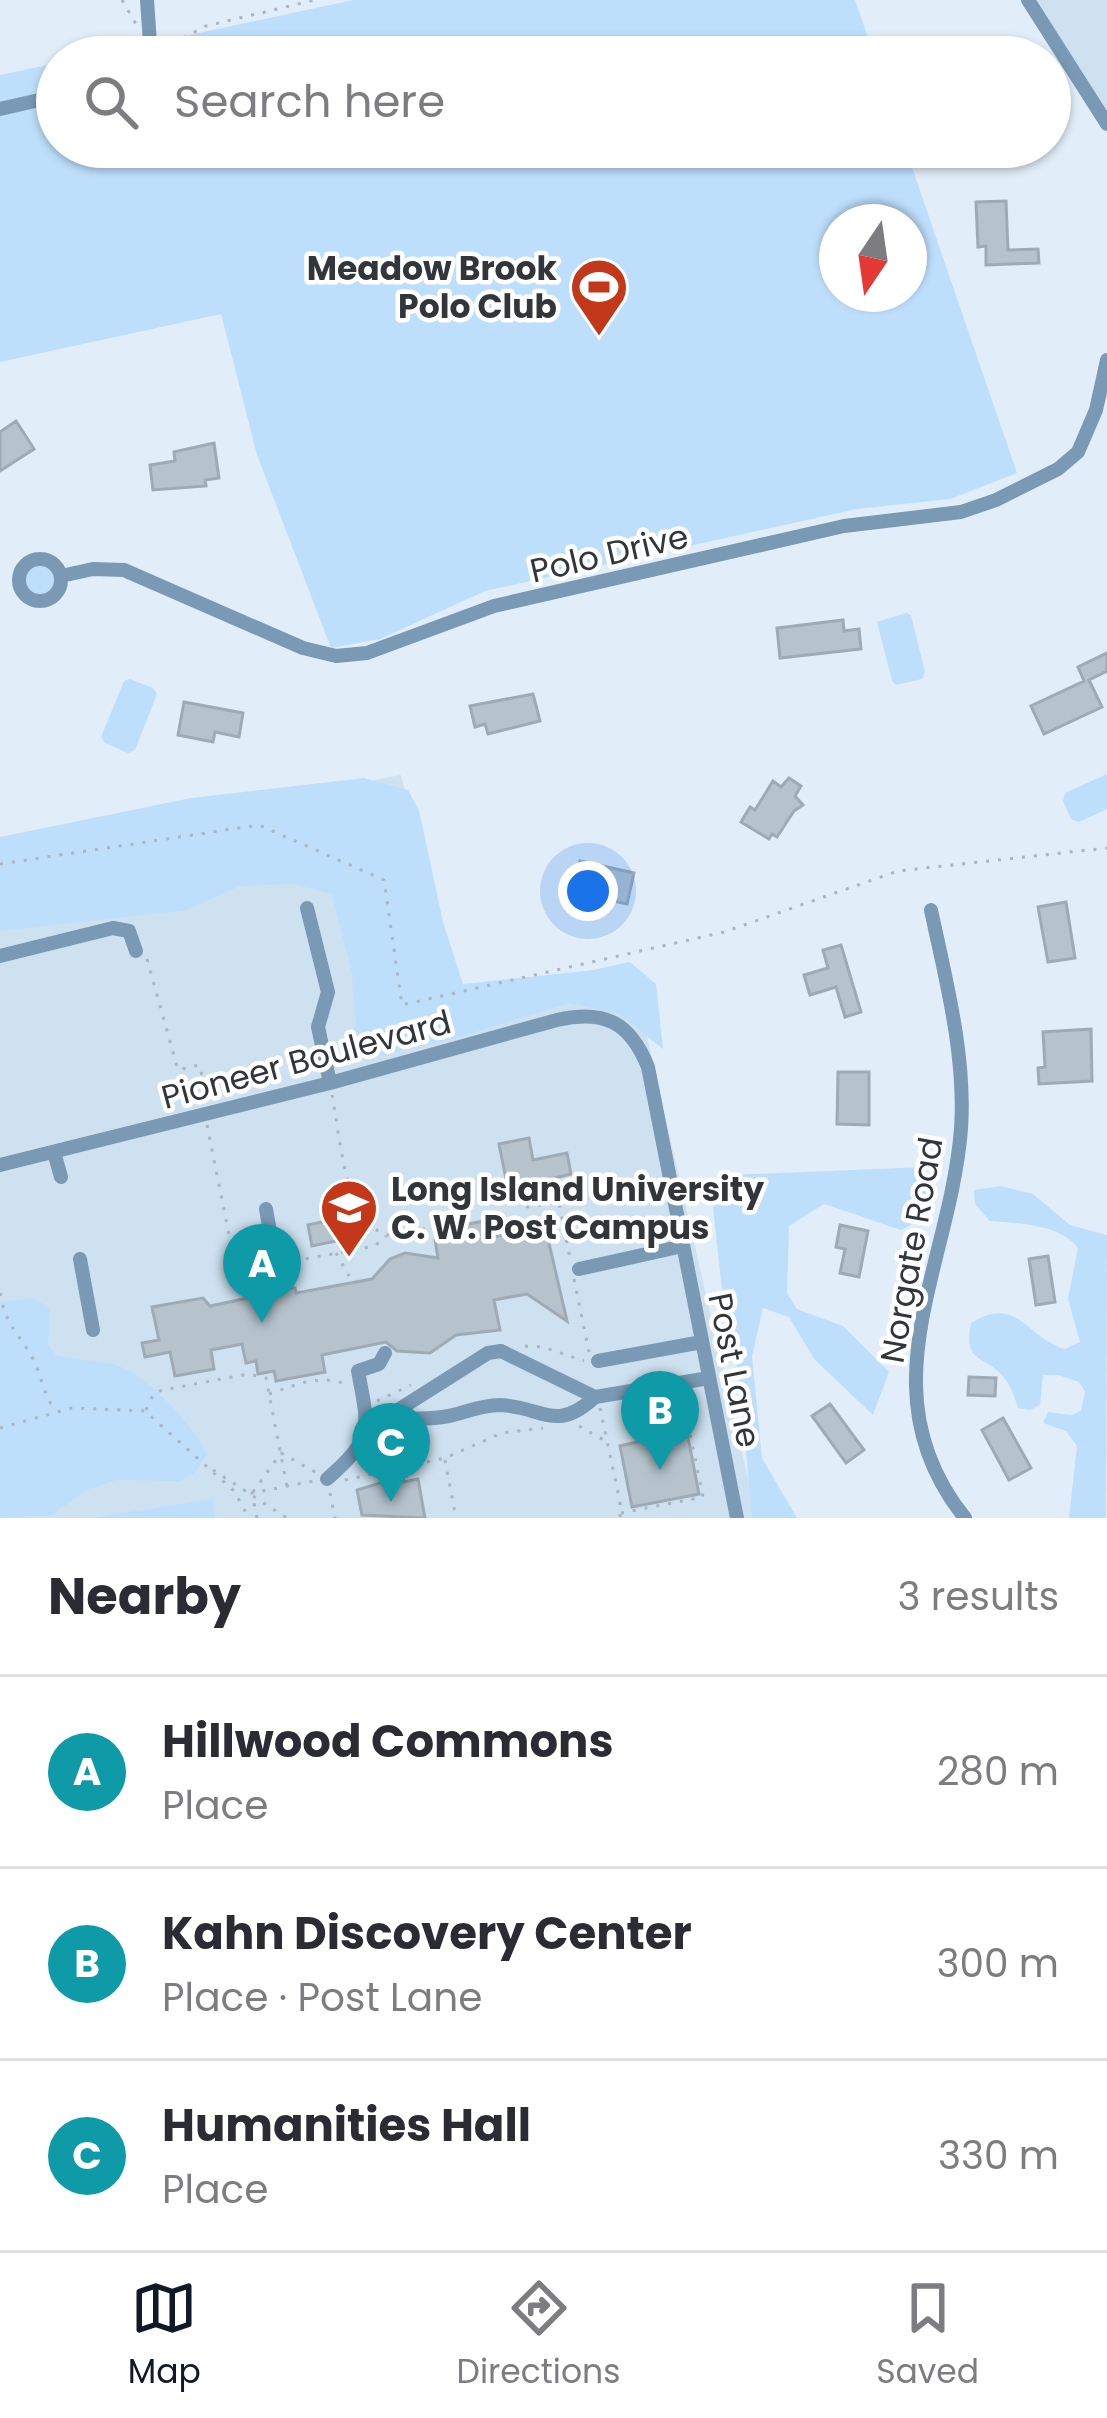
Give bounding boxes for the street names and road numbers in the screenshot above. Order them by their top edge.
street label: Polo Drive [525,512,693,594]
street label: Pioneer Boulevard [156,998,456,1121]
street label: Norgate Road [869,1134,954,1367]
street label: Post Lane [697,1289,773,1451]

